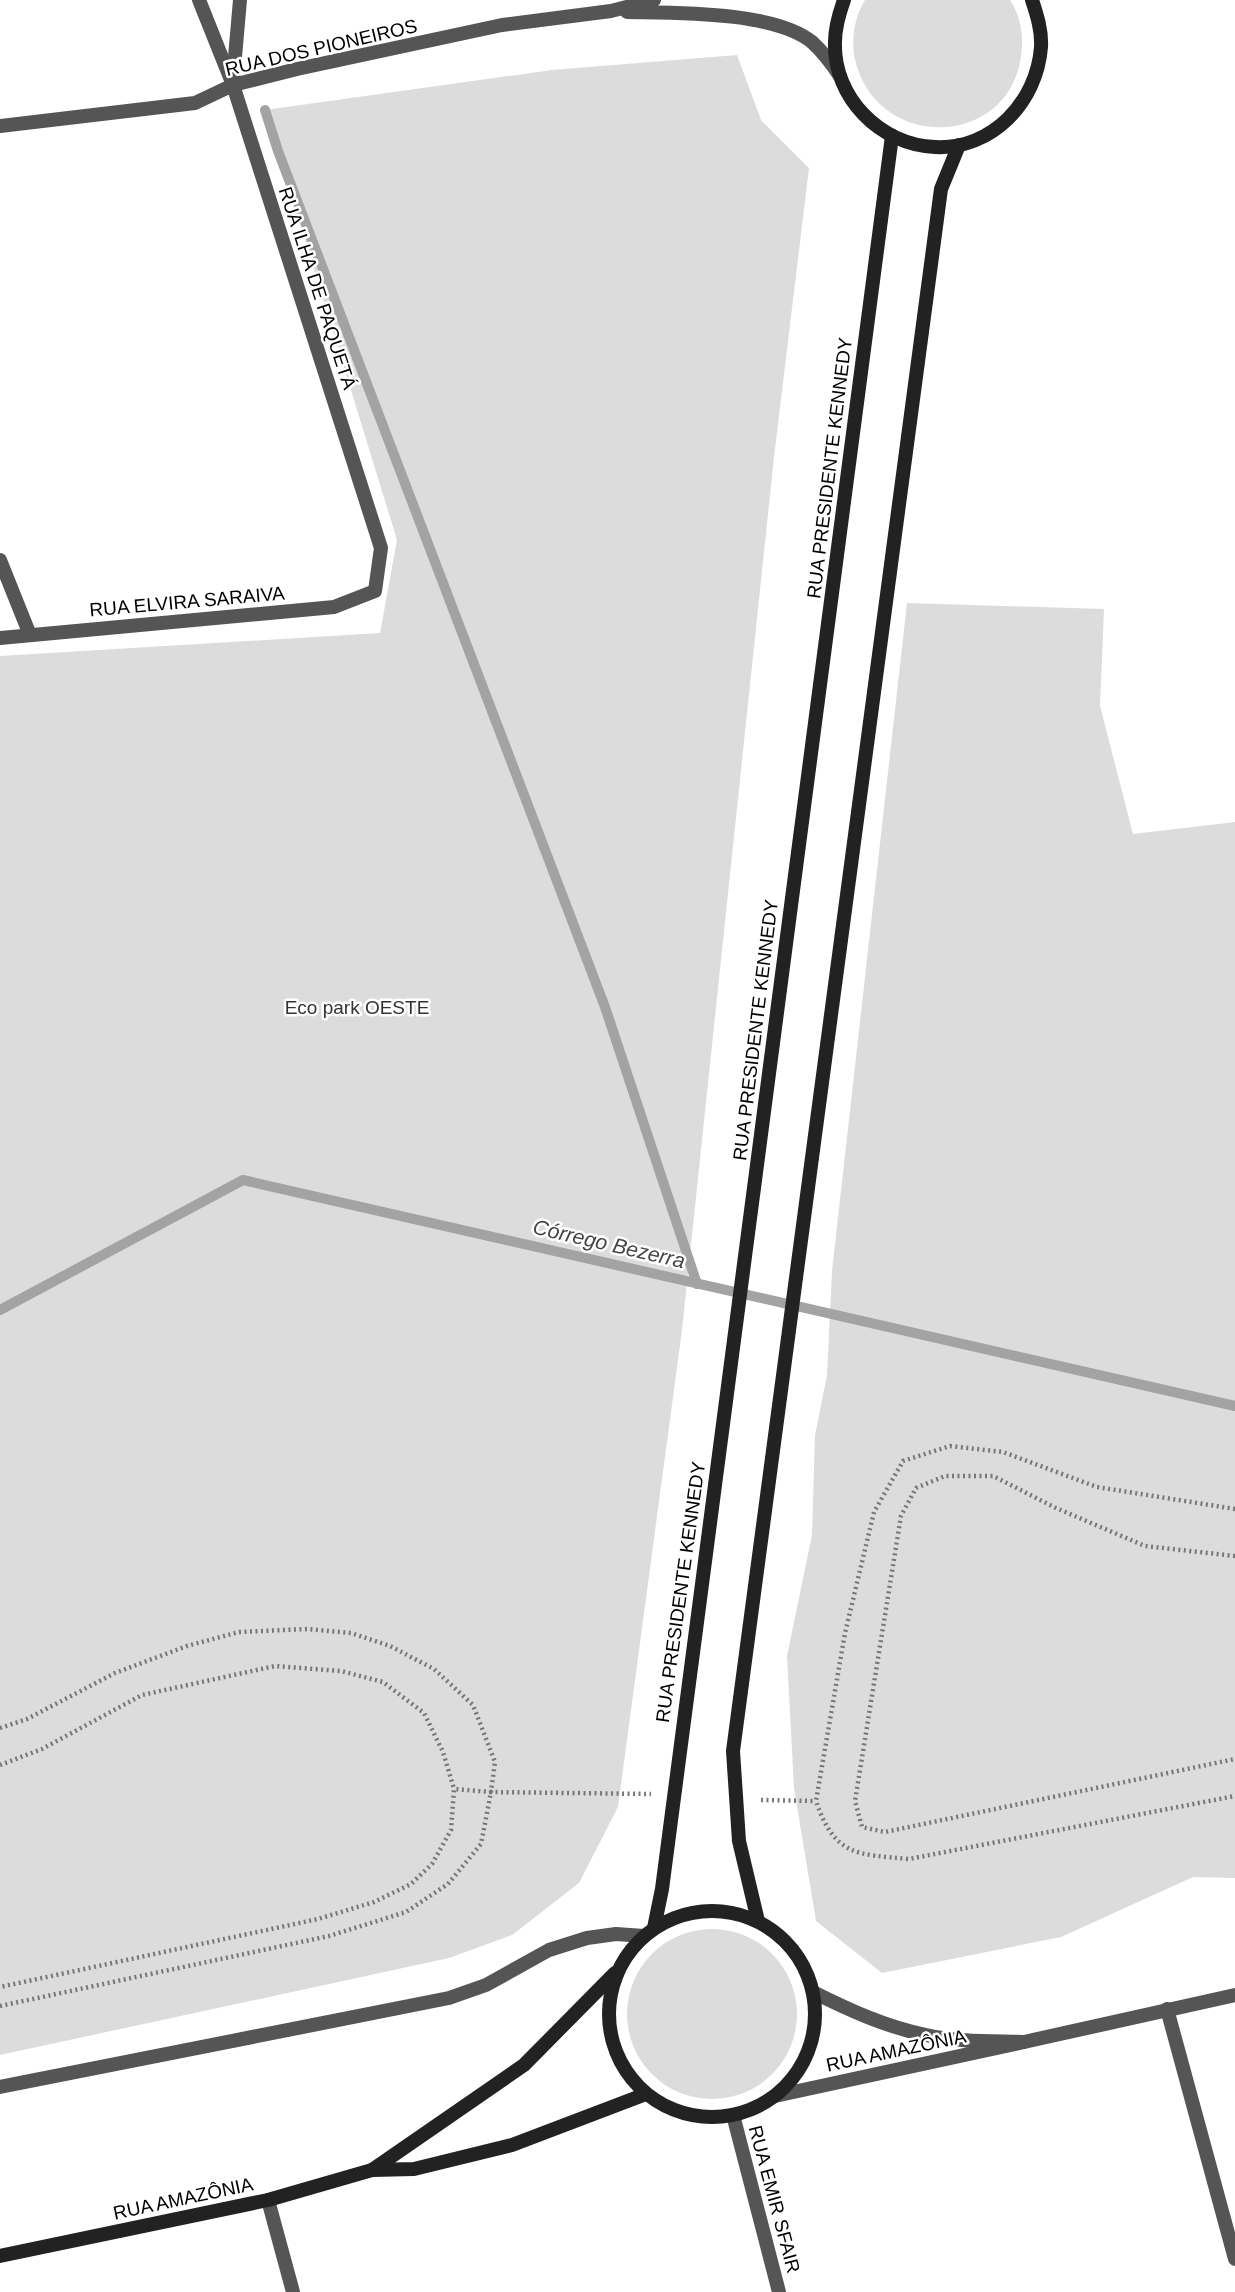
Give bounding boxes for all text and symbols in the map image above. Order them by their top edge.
street label: RUA DOS PIONEIROS [223,15,419,80]
street label: RUA ILHA DE PAQUETÁ [275,184,360,392]
street label: RUA PRESIDENTE KENNEDY [803,336,856,600]
street label: RUA ELVIRA SARAIVA [89,582,286,620]
street label: RUA PRESIDENTE KENNEDY [729,898,782,1162]
park label: Eco park OESTE [285,997,429,1018]
water label: Córrego Bezerra [531,1215,687,1272]
street label: RUA PRESIDENTE KENNEDY [652,1460,709,1724]
street label: RUA AMAZÔNIA [824,2025,968,2076]
street label: RUA EMIR SFAIR [745,2123,804,2275]
street label: RUA AMAZÔNIA [111,2173,255,2224]

